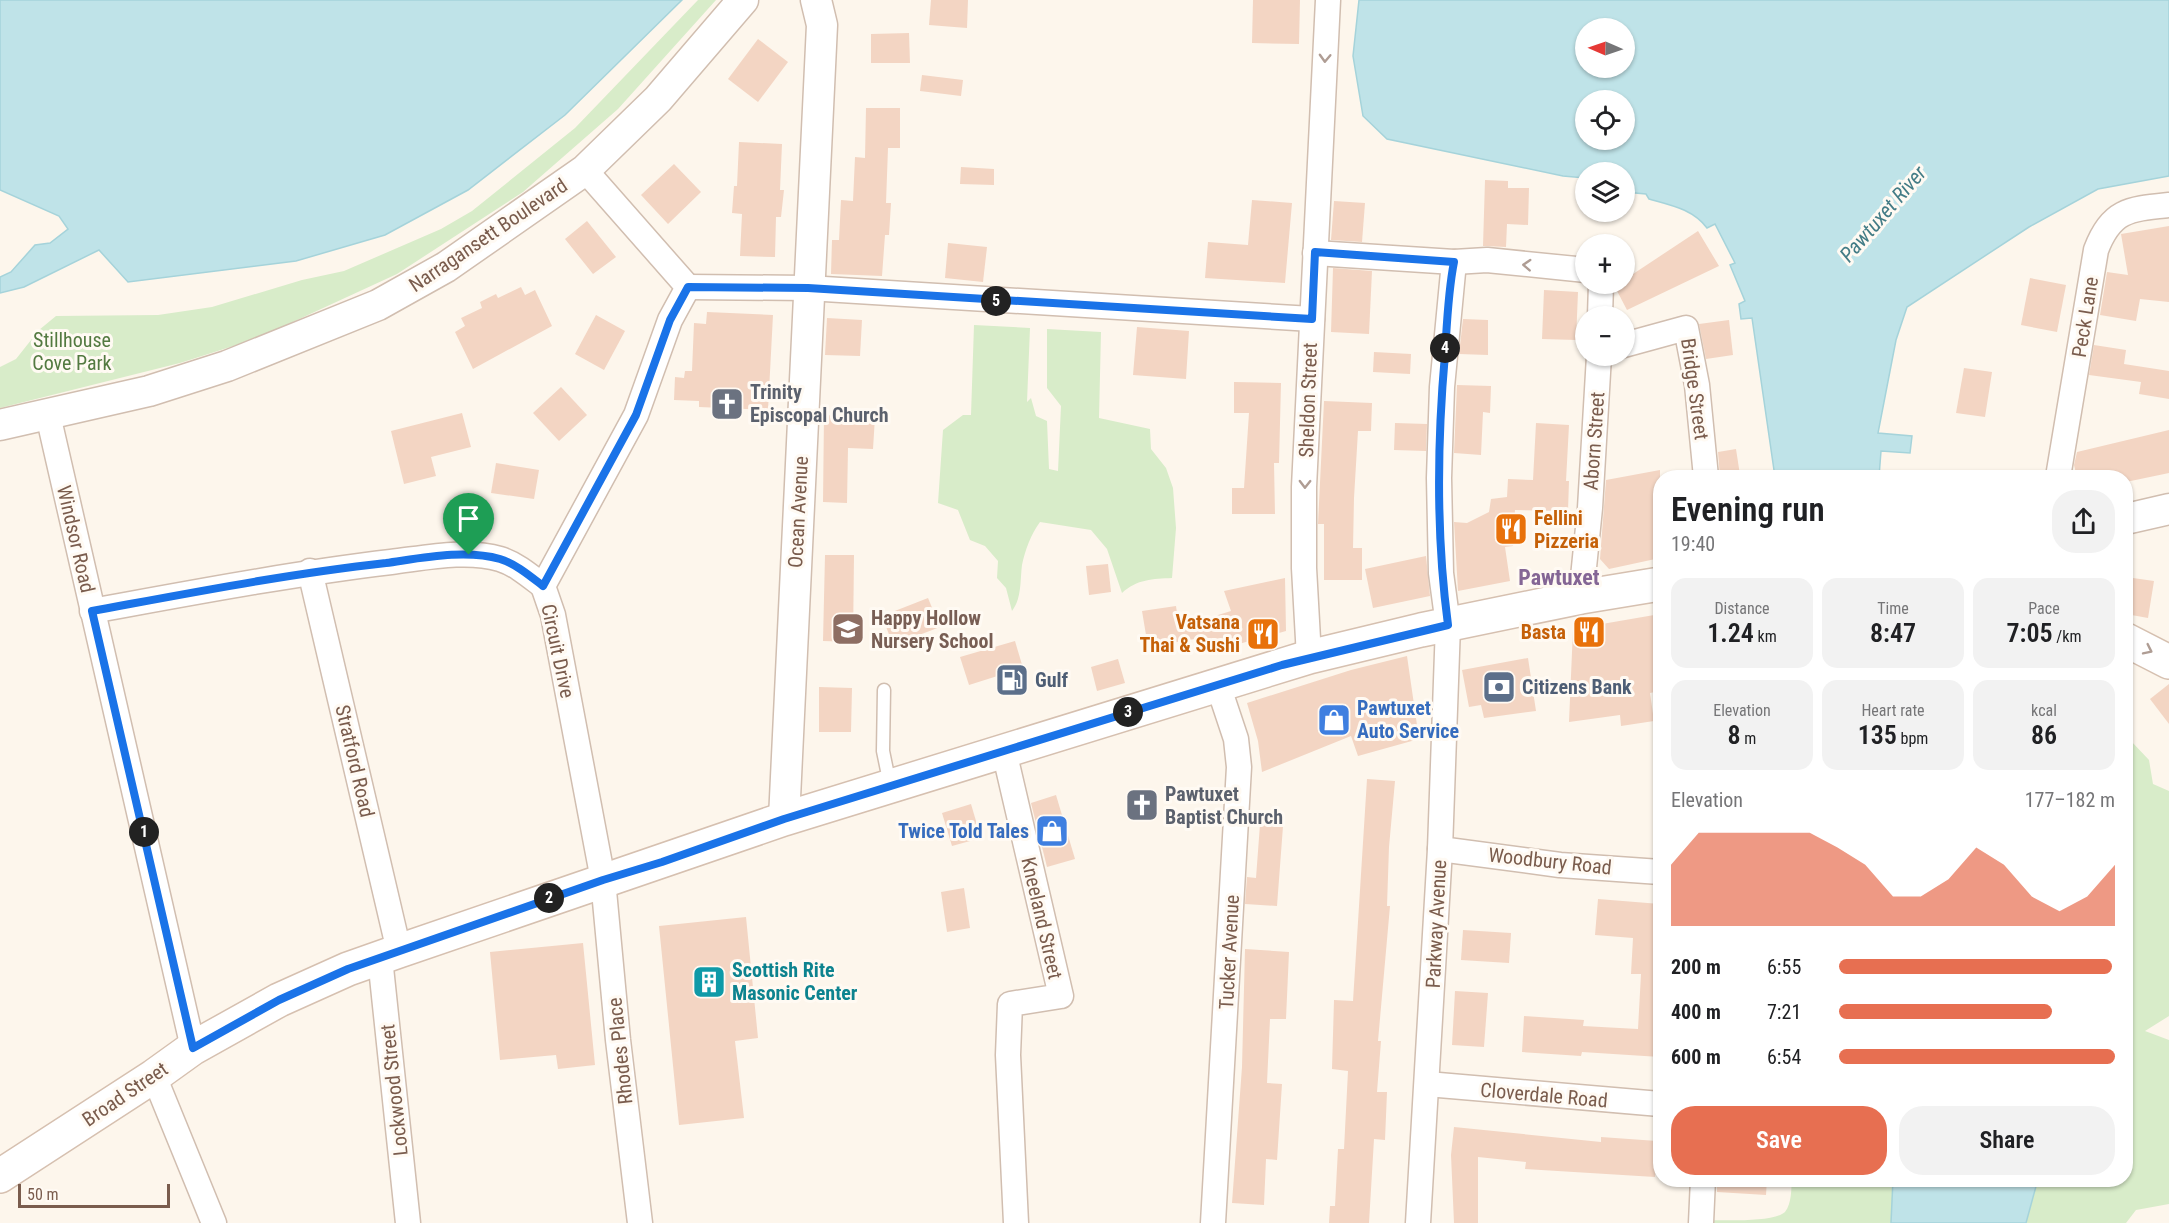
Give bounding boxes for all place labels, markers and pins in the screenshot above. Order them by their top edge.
pin: 5 [981,286,1011,316]
pin: 4 [1430,333,1460,363]
place label: Trinity Episcopal Church [750,380,889,427]
church icon: Trinity Episcopal Church [709,386,745,422]
pin [443,493,494,555]
place label: Fellini Pizzeria [1534,506,1599,553]
restaurant icon: Fellini Pizzeria [1493,511,1529,547]
place label: Happy Hollow Nursery School [871,606,993,653]
place label: Vatsana Thai & Sushi [1139,610,1240,657]
school or university icon: Happy Hollow Nursery School [830,611,866,647]
restaurant icon: Basta [1571,614,1607,650]
restaurant icon: Vatsana Thai & Sushi [1245,616,1281,652]
place label: Basta [1521,620,1566,644]
fuel station icon: Gulf [994,662,1030,698]
place label: Gulf [1035,668,1069,692]
bank icon: Citizens Bank [1481,669,1517,705]
place label: Citizens Bank [1522,675,1632,699]
place label: Pawtuxet Auto Service [1357,696,1459,743]
pin: 3 [1113,697,1143,727]
shop icon: Pawtuxet Auto Service [1316,702,1352,738]
place label: Pawtuxet Baptist Church [1165,782,1283,829]
church icon: Pawtuxet Baptist Church [1124,787,1160,823]
shop icon: Twice Told Tales [1034,813,1070,849]
pin: 1 [129,817,159,847]
place label: Twice Told Tales [898,819,1029,843]
pin: 2 [534,883,564,913]
place label: Scottish Rite Masonic Center [732,958,858,1005]
building icon: Scottish Rite Masonic Center [691,964,727,1000]

